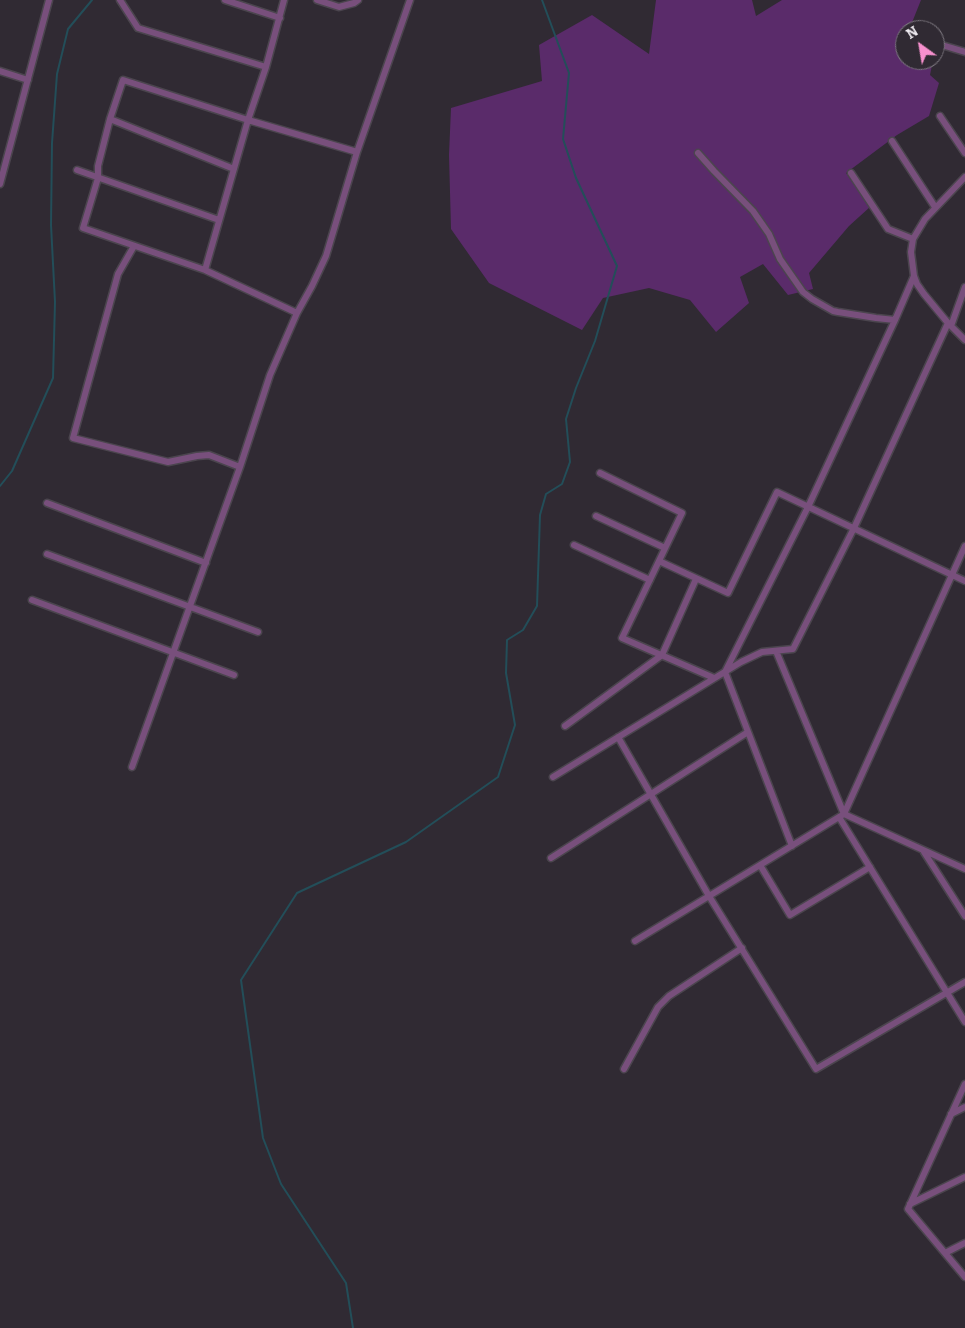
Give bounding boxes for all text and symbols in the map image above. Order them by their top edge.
north arrow [895,20,945,70]
text: N [903,23,921,43]

